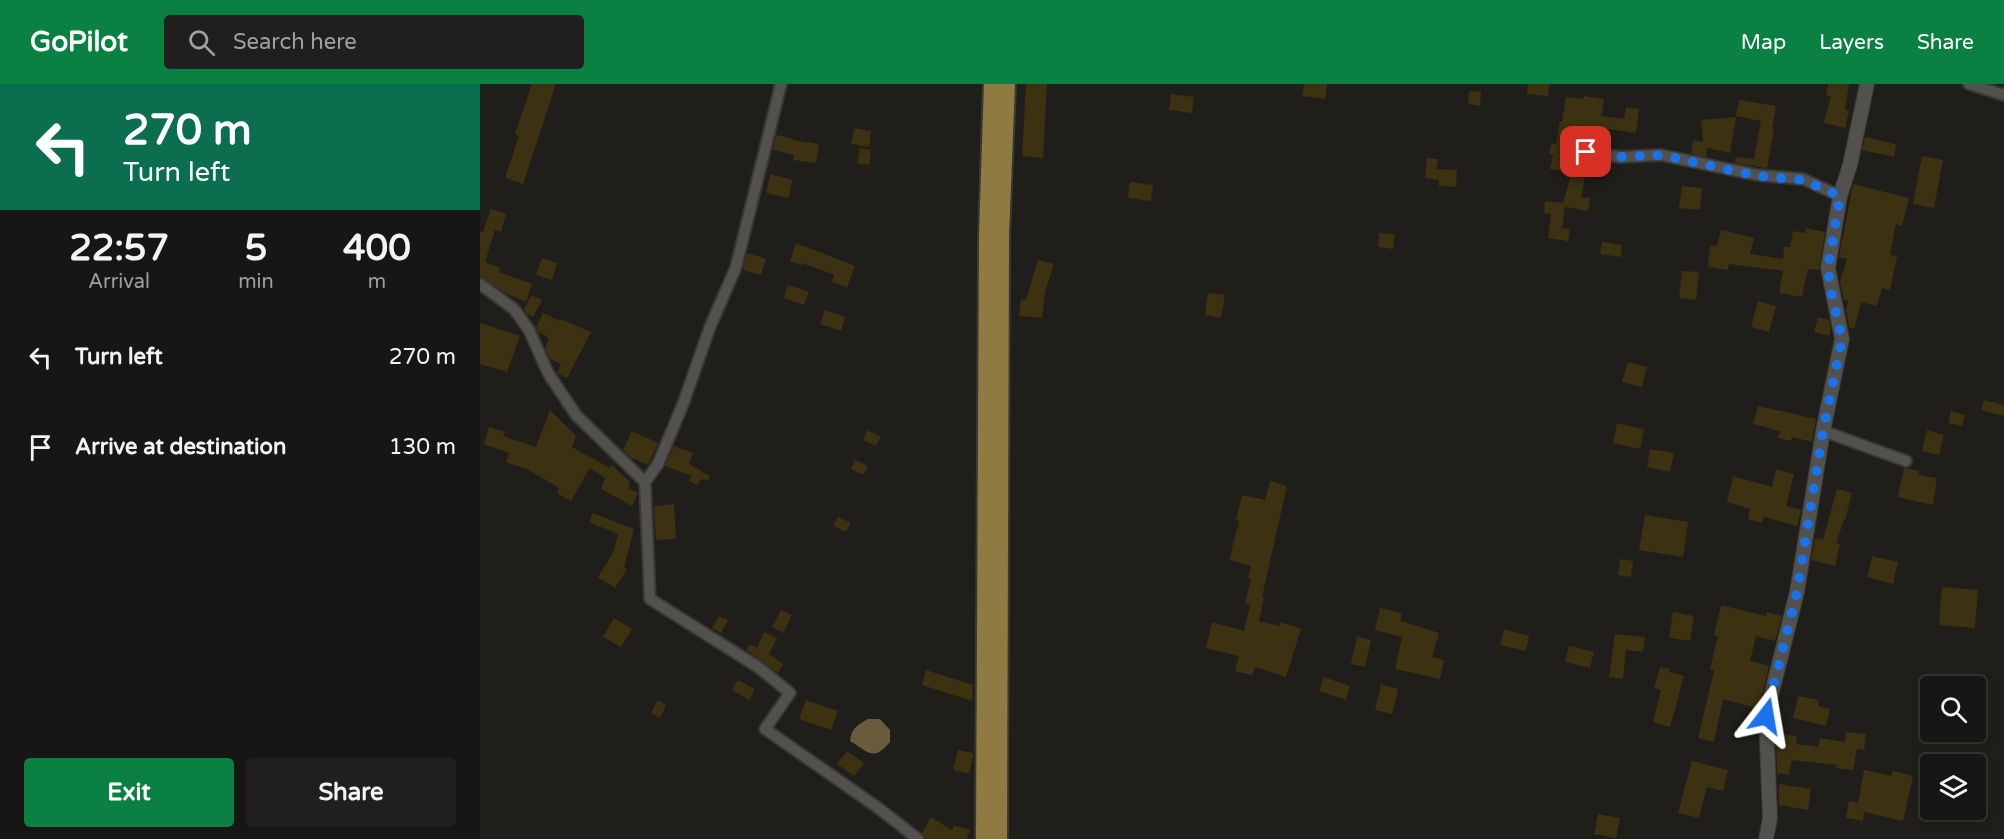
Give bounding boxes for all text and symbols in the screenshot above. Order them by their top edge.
search box [164,15,584,69]
text: GoPilot [30,25,128,59]
icon: search [185,26,218,59]
text: Search here [233,29,357,55]
text: Map [1741,30,1786,55]
text: Layers [1819,30,1884,55]
text: Share [1917,30,1974,55]
text: 270 m [123,105,252,156]
icon: left [24,108,102,186]
pin [1560,126,1611,177]
icon: arrive [1569,135,1602,168]
text: Turn left [123,156,230,189]
text: 22:57 [69,227,169,270]
text: 5 [245,227,267,270]
text: 400 [343,227,411,270]
text: Arrival [88,270,150,294]
text: min [238,270,274,294]
text: m [368,270,386,294]
icon: left [24,341,57,374]
text: Turn left [75,344,163,370]
text: 270 m [389,344,456,370]
icon: arrive [24,431,57,464]
text: Arrive at destination [75,434,286,460]
text: 130 m [389,434,456,460]
map controls [1920,676,1986,820]
button: search [1920,676,1986,742]
position arrow [1734,684,1798,748]
button: layers [1920,754,1986,820]
button: Exit [24,758,234,827]
button: Share [246,758,456,827]

